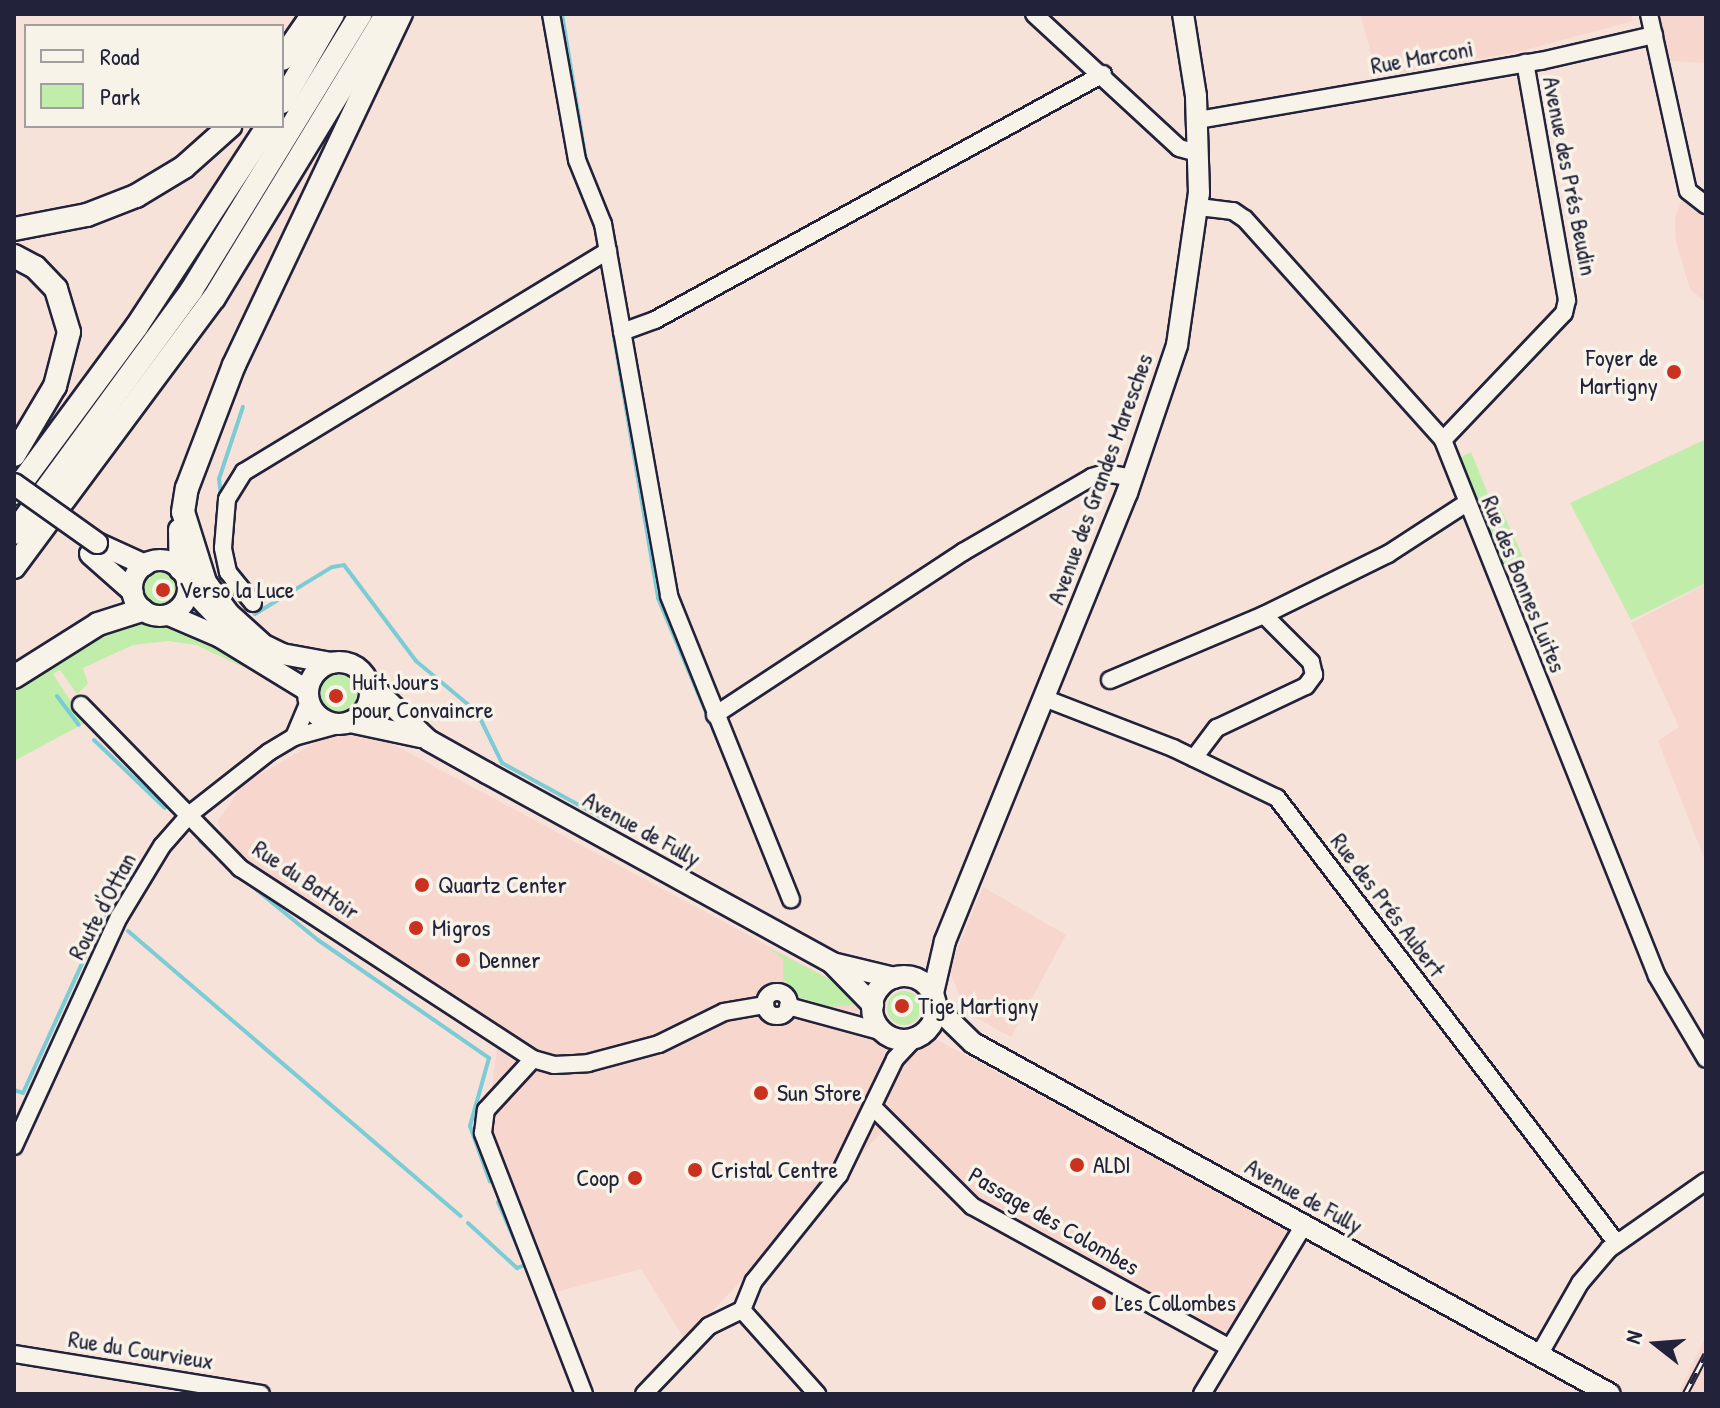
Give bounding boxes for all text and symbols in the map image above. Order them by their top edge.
legend [24,24,284,128]
street label: Rue Marconi [1368,34,1476,80]
text: Road [100,40,139,72]
street label: Avenue des Prés Beudin [1537,74,1603,278]
text: Park [100,80,140,112]
place label: Foyer de Martigny [1580,344,1658,400]
street label: Avenue des Grandes Maresches [1041,350,1159,608]
marker: Foyer de Martigny [1665,363,1683,381]
street label: Rue des Bonnes Luites [1475,491,1573,677]
place label: Verso la Luce [179,576,294,604]
marker: Verso la Luce [154,581,172,599]
place label: Huit Jours pour Convaincre [352,668,493,724]
marker: Huit Jours pour Convaincre [327,687,345,705]
street label: Avenue de Fully [578,785,706,873]
street label: Rue des Prés Aubert [1325,827,1451,983]
street label: Rue du Battoir [247,834,365,926]
street label: Route d'Ottan [62,848,142,964]
place label: Quartz Center [438,871,567,899]
marker: Quartz Center [413,876,431,894]
place label: Migros [432,914,490,942]
marker: Migros [407,919,425,937]
place label: Denner [479,946,540,974]
marker: Denner [454,951,472,969]
place label: Tige Martigny [918,992,1039,1020]
marker: Tige Martigny [893,997,911,1015]
place label: Sun Store [777,1079,862,1107]
marker: Sun Store [752,1084,770,1102]
place label: ALDI [1093,1151,1131,1179]
street label: Avenue de Fully [1240,1152,1368,1240]
place label: Cristal Centre [711,1156,838,1184]
marker: ALDI [1068,1156,1086,1174]
street label: Passage des Colombes [964,1160,1144,1282]
marker: Cristal Centre [686,1161,704,1179]
place label: Coop [576,1164,619,1192]
marker: Coop [626,1169,644,1187]
place label: Les Collombes [1115,1289,1236,1317]
marker: Les Collombes [1090,1294,1108,1312]
north arrow [1616,1304,1696,1384]
street label: Rue du Courvieux [66,1324,216,1376]
text: N [1617,1327,1649,1347]

